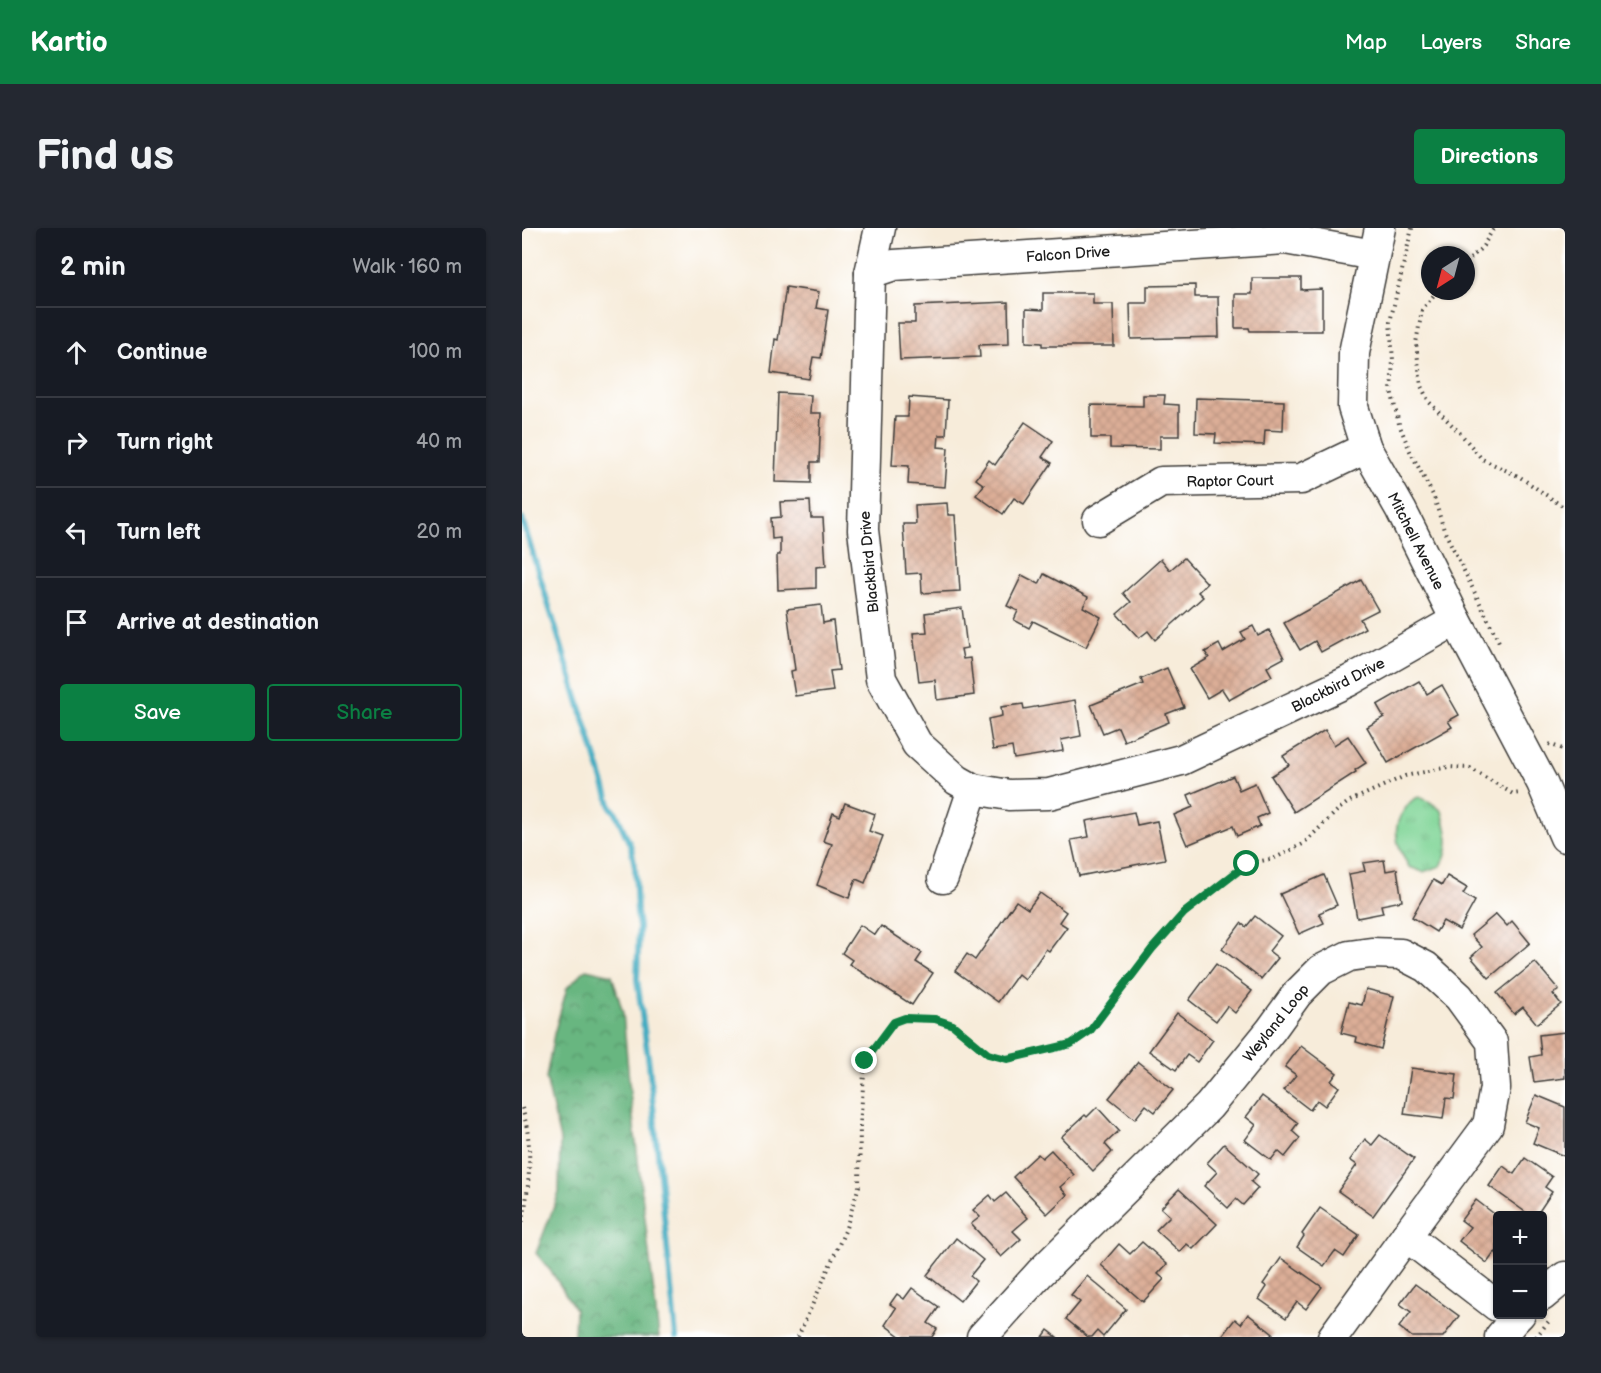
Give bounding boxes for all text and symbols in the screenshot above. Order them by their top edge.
text: Kartio [30,26,108,59]
text: Map [1345,30,1387,55]
text: Layers [1420,30,1482,55]
text: Share [1515,30,1571,55]
button: Directions [1414,129,1565,184]
text: Find us [36,131,174,182]
street label: Falcon Drive [1025,242,1111,267]
north arrow [1421,246,1475,300]
text: 2 min [60,252,126,283]
text: Walk · 160 m [353,255,462,279]
icon: ahead [60,336,93,369]
text: Continue [117,339,207,366]
text: 100 m [409,340,462,364]
icon: right [60,426,93,459]
text: Turn right [117,429,213,456]
text: 40 m [416,430,462,454]
street label: Raptor Court [1186,471,1274,492]
street label: Mitchell Avenue [1383,489,1448,593]
street label: Blackbird Drive [856,510,883,614]
icon: left [60,516,93,549]
text: Turn left [117,519,201,546]
text: 20 m [417,520,462,544]
icon: arrive [60,606,93,639]
text: Arrive at destination [117,609,319,636]
street label: Blackbird Drive [1288,654,1388,717]
button: Save [60,684,255,741]
button: Share [267,684,462,741]
route start [1233,850,1259,876]
street label: Weyland Loop [1239,980,1314,1066]
route end [851,1047,877,1073]
map controls [1493,1211,1547,1319]
button: + [1493,1211,1547,1265]
button: − [1493,1265,1547,1319]

